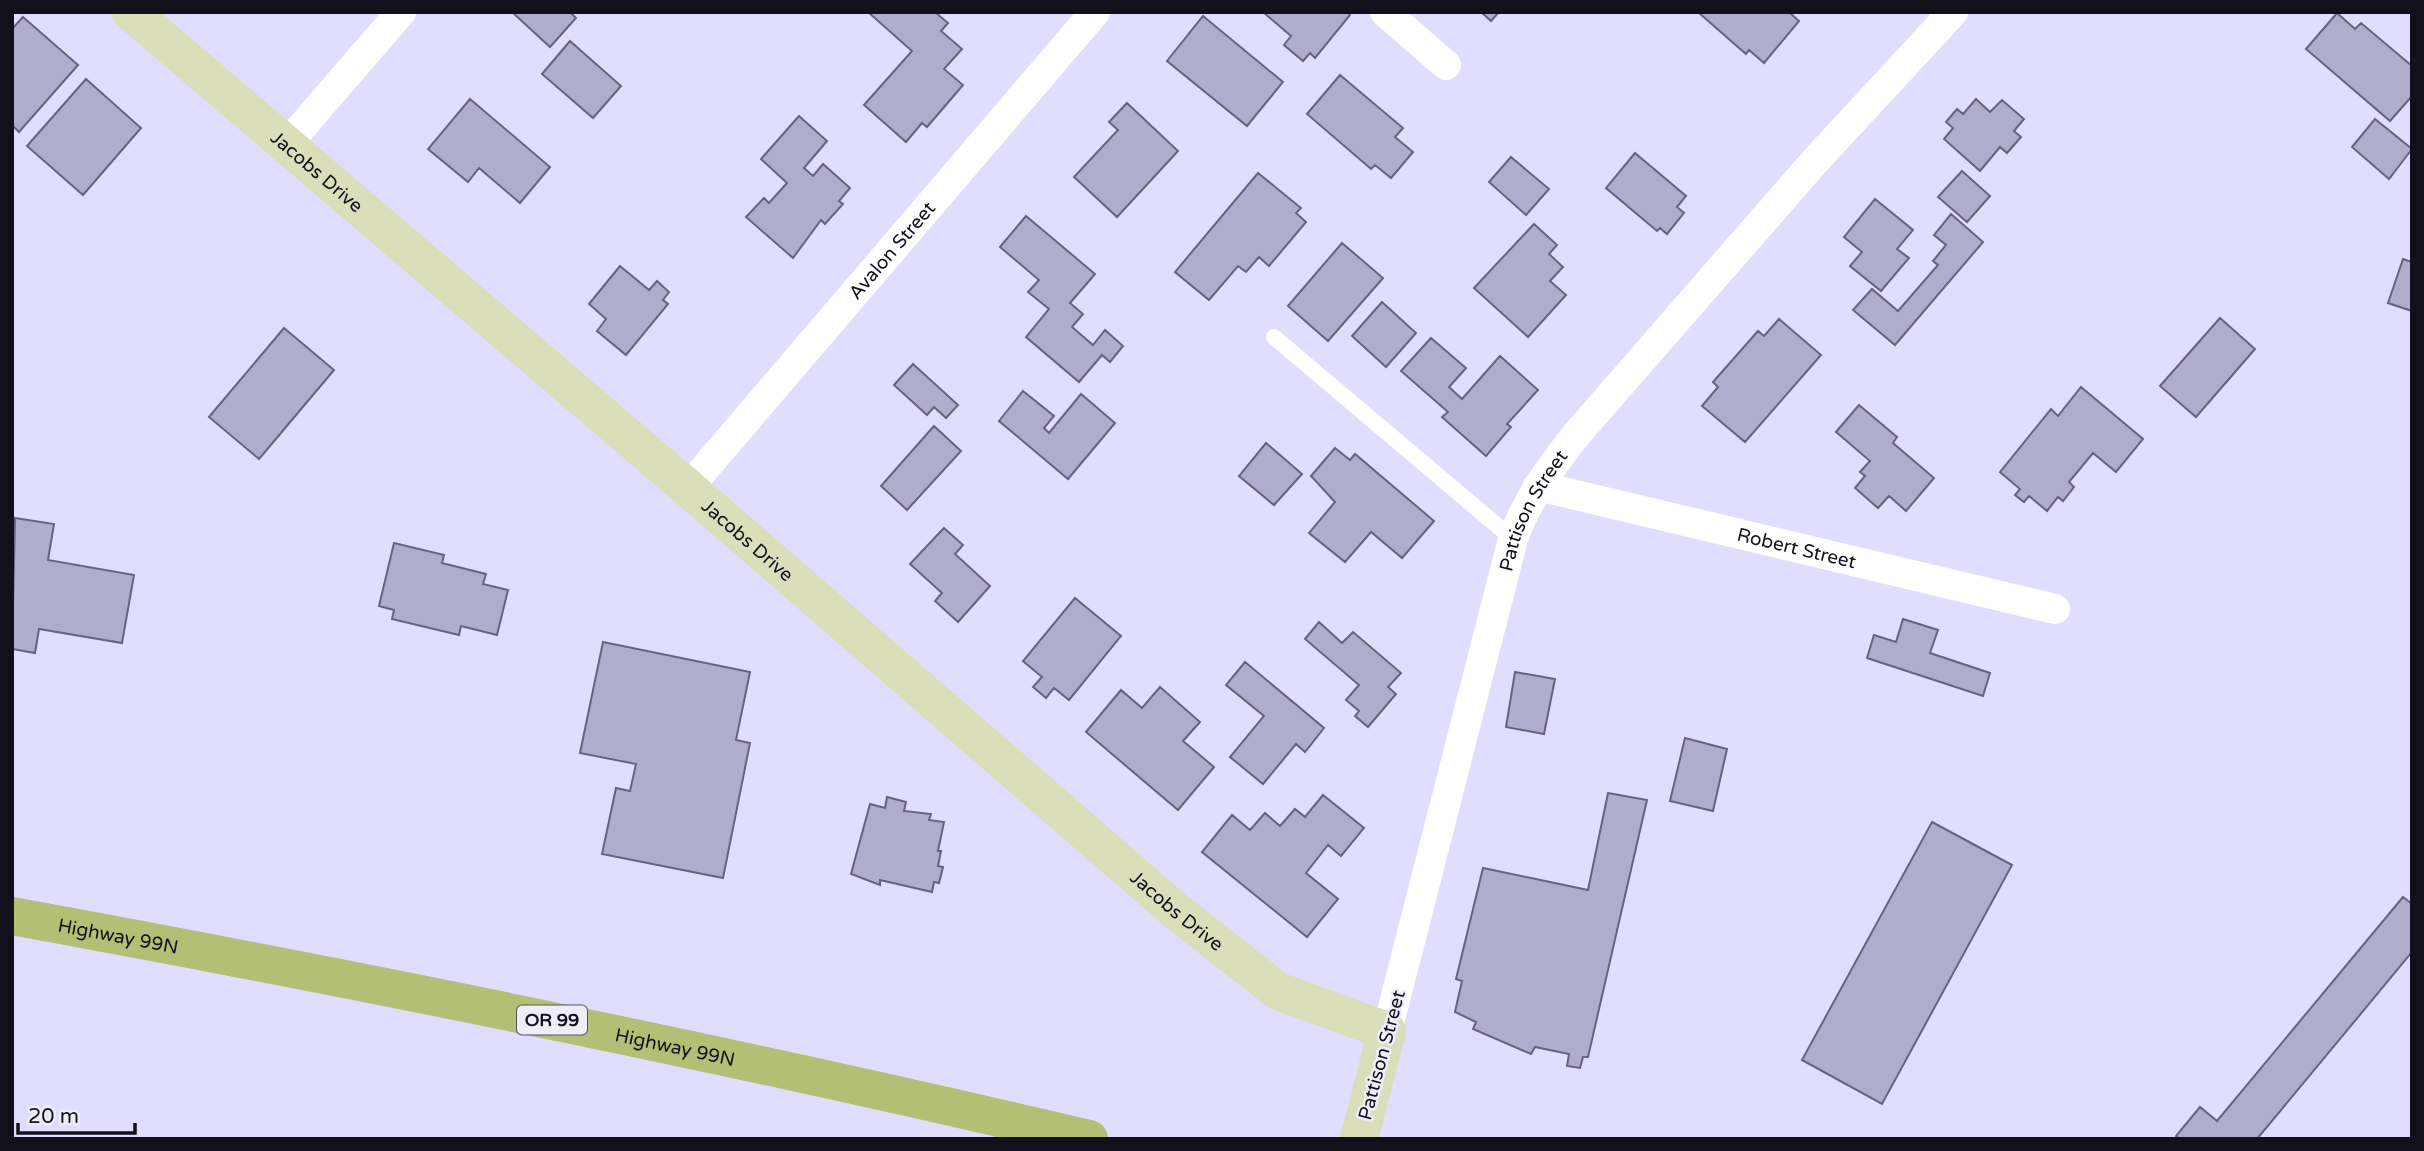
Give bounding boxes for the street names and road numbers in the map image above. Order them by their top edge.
street label: Jacobs Drive [266,127,367,217]
street label: Avalon Street [844,197,940,304]
street label: Pattison Street [1495,446,1572,574]
street label: Jacobs Drive [697,495,798,586]
street label: Robert Street [1735,524,1858,573]
street label: Jacobs Drive [1125,866,1227,956]
street label: Highway 99N [56,915,180,959]
street label: Pattison Street [1354,988,1410,1123]
road number: OR 99 [517,1006,587,1035]
street label: Highway 99N [613,1024,737,1071]

